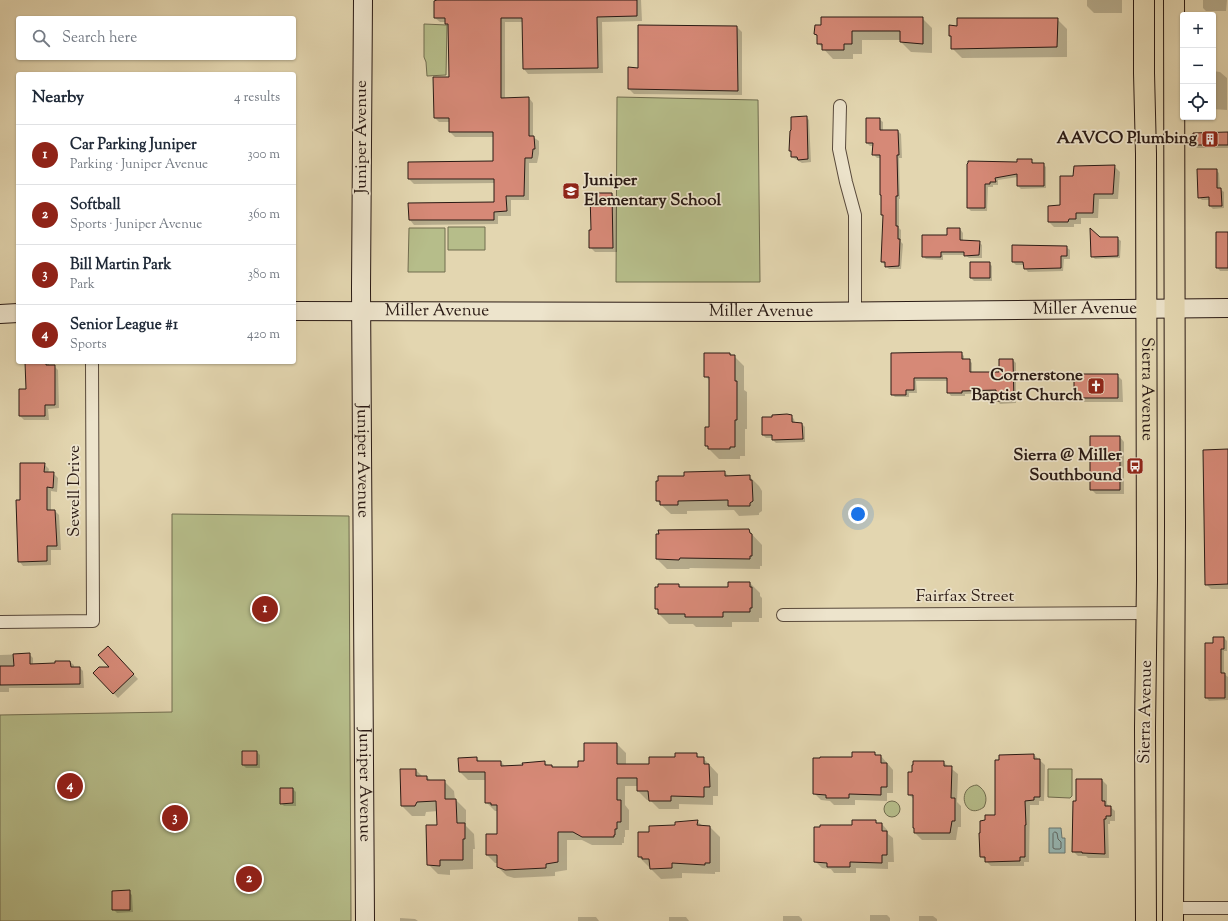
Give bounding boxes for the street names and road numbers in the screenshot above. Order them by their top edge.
street label: Juniper Avenue [350,80,374,195]
street label: Miller Avenue [1033,297,1137,322]
street label: Miller Avenue [385,299,489,323]
street label: Miller Avenue [709,300,813,324]
street label: Sierra Avenue [1134,337,1159,441]
street label: Juniper Avenue [350,403,374,518]
street label: Sewell Drive [63,445,87,537]
street label: Fairfax Street [916,585,1015,609]
street label: Sierra Avenue [1133,660,1159,764]
street label: Juniper Avenue [352,727,376,842]

